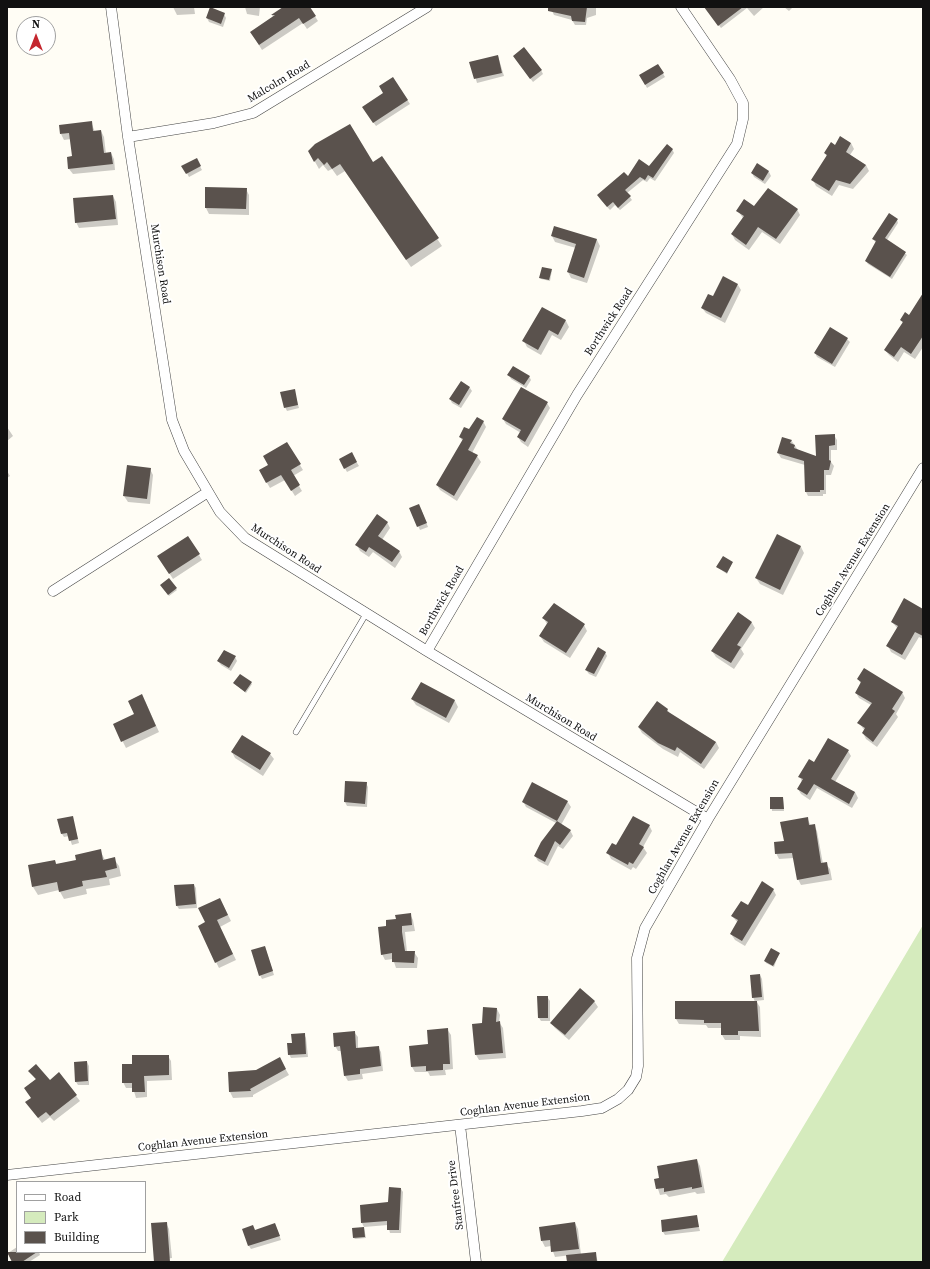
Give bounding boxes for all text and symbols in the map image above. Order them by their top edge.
north arrow [16,16,56,56]
text: N [32,17,40,32]
street label: Malcolm Road [245,58,313,106]
street label: Murchison Road [147,223,173,305]
street label: Borthwick Road [582,286,636,358]
street label: Coghlan Avenue Extension [813,501,893,619]
street label: Murchison Road [249,521,323,577]
street label: Borthwick Road [417,564,467,638]
street label: Murchison Road [523,692,599,744]
street label: Coghlan Avenue Extension [646,777,722,897]
street label: Coghlan Avenue Extension [459,1090,591,1120]
street label: Coghlan Avenue Extension [137,1128,269,1154]
street label: Stanfree Drive [445,1159,467,1231]
legend [16,1181,146,1253]
text: Road [54,1189,81,1205]
text: Park [54,1209,79,1225]
text: Building [54,1229,99,1245]

